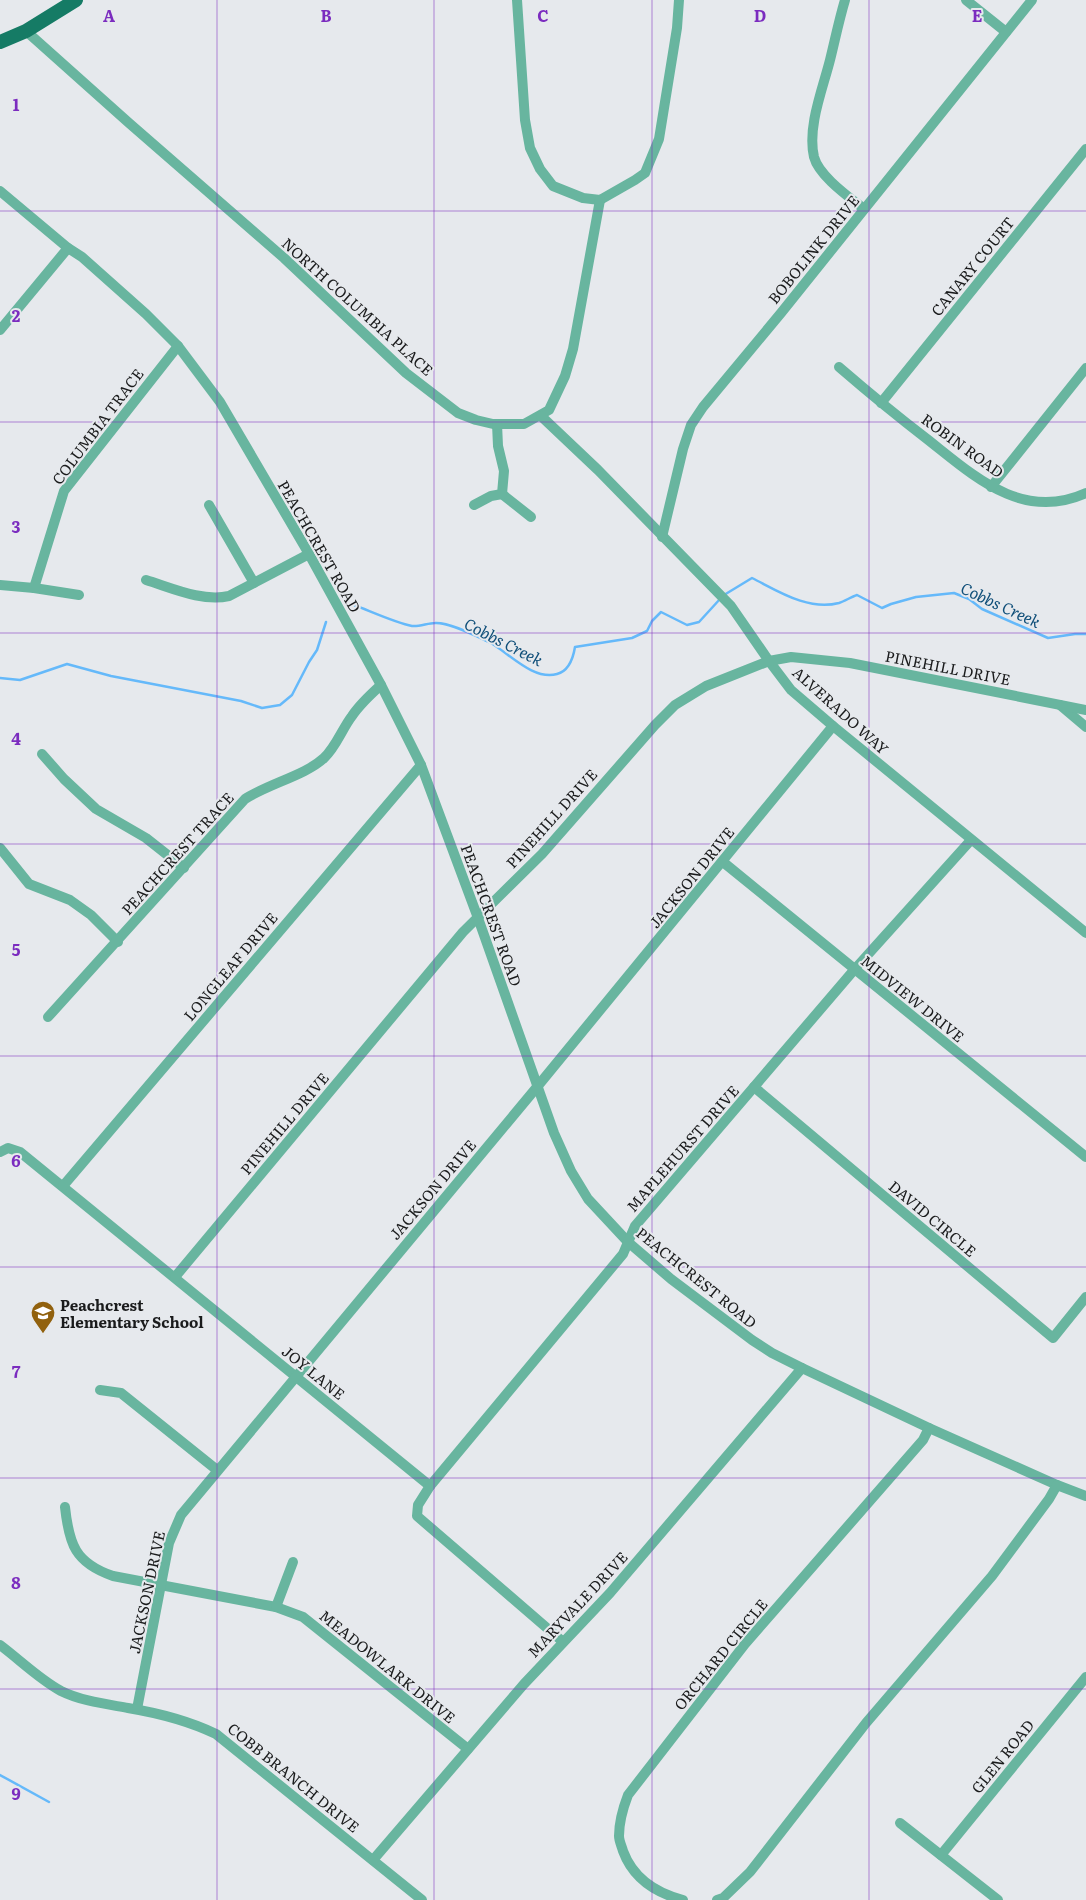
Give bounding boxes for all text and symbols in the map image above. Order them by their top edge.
text: A [103,3,115,27]
text: B [320,3,332,27]
text: C [537,3,549,27]
text: D [754,3,766,27]
text: E [972,3,983,27]
text: 1 [13,92,20,116]
street label: BOBOLINK DRIVE [762,190,864,308]
street label: CANARY COURT [925,211,1019,321]
street label: NORTH COLUMBIA PLACE [277,232,439,380]
text: 2 [12,303,21,327]
street label: COLUMBIA TRACE [46,363,148,489]
street label: ROBIN ROAD [917,407,1009,483]
street label: PEACHCREST ROAD [273,475,367,617]
text: 3 [12,514,21,538]
water label: Cobbs Creek [957,575,1045,633]
water label: Cobbs Creek [460,611,548,671]
street label: PINEHILL DRIVE [883,644,1013,690]
street label: ALVERADO WAY [788,661,894,760]
text: 4 [11,726,21,750]
street label: PINEHILL DRIVE [500,763,602,873]
street label: PEACHCREST TRACE [115,786,239,920]
street label: JACKSON DRIVE [643,821,739,933]
street label: PEACHCREST ROAD [456,841,528,989]
street label: LONGLEAF DRIVE [178,907,282,1025]
text: 5 [12,937,21,961]
street label: MIDVIEW DRIVE [856,949,970,1047]
street label: PINEHILL DRIVE [234,1067,334,1179]
street label: MAPLEHURST DRIVE [620,1079,744,1217]
street label: JACKSON DRIVE [383,1134,481,1244]
text: 6 [11,1148,21,1172]
street label: DAVID CIRCLE [884,1174,982,1262]
street label: PEACHCREST ROAD [632,1221,762,1333]
place label: Peachcrest Elementary School [60,1293,204,1333]
school or university icon: Peachcrest Elementary School [30,1300,56,1334]
street label: JOY LANE [277,1339,351,1405]
text: 7 [12,1359,21,1383]
street label: JACKSON DRIVE [122,1529,170,1655]
street label: MARYVALE DRIVE [522,1546,632,1662]
text: 8 [11,1570,21,1594]
street label: ORCHARD CIRCLE [668,1593,772,1715]
street label: MEADOWLARK DRIVE [315,1604,461,1728]
street label: GLEN ROAD [965,1714,1039,1798]
street label: COBB BRANCH DRIVE [223,1716,365,1838]
text: 9 [11,1781,21,1805]

